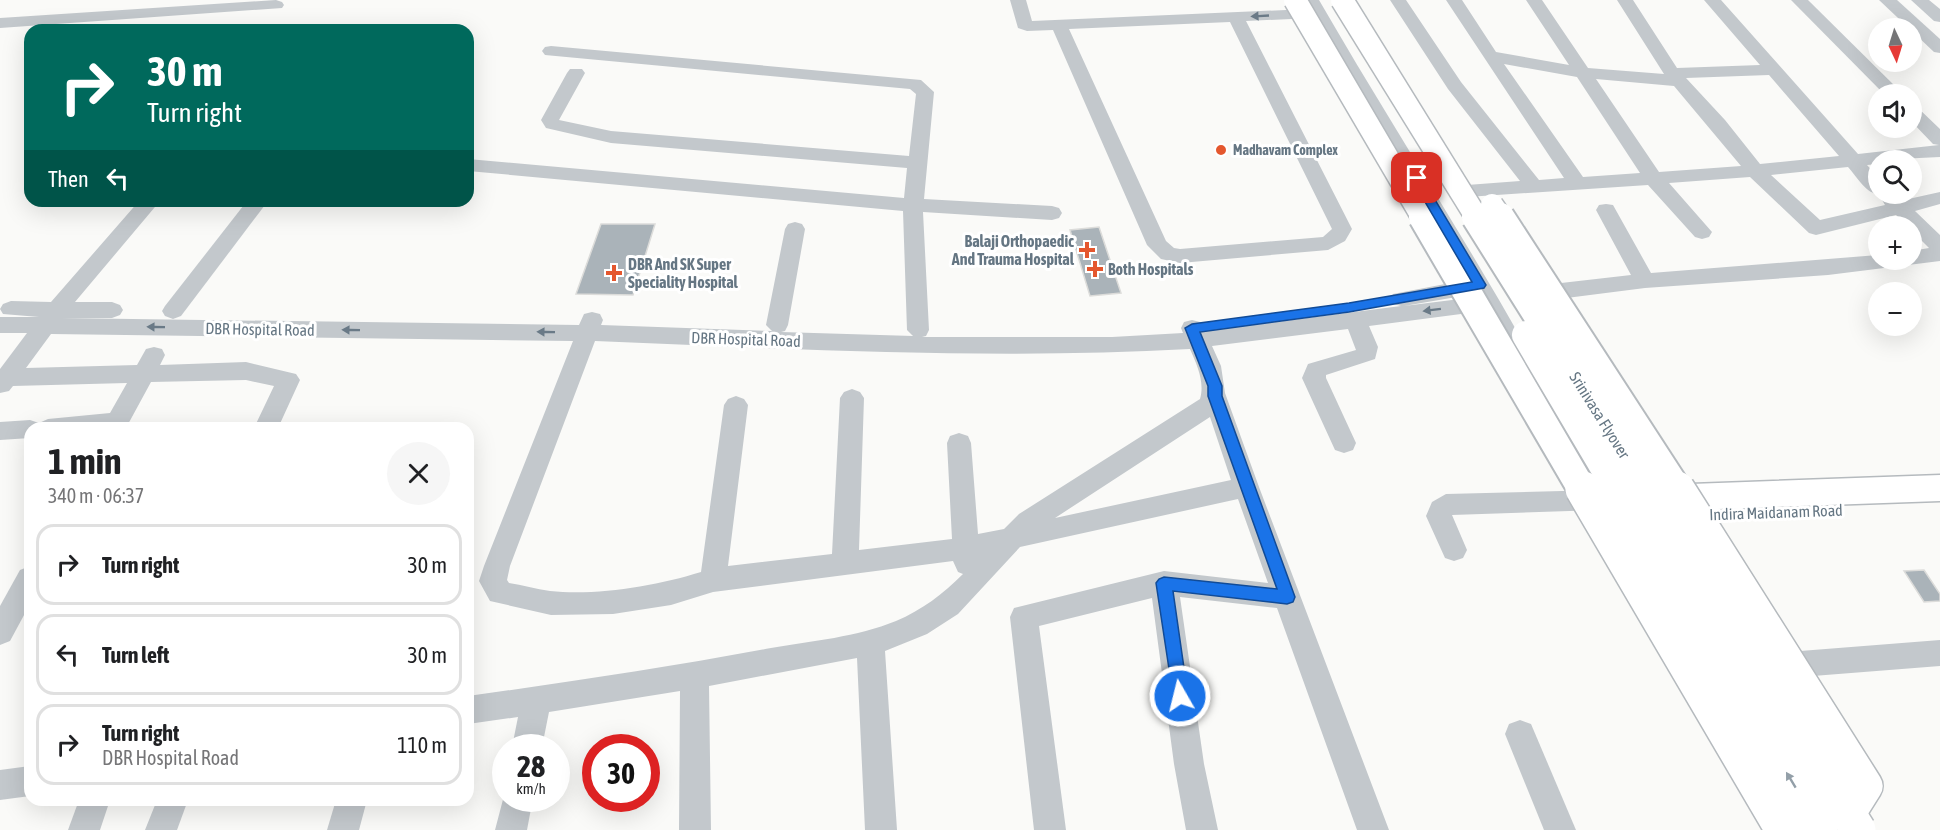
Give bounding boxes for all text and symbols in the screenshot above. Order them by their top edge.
one-way arrow [1251,12,1270,21]
north arrow [1868,18,1922,72]
map controls [1868,18,1922,336]
text: 30 m [147,47,222,95]
icon: right [48,48,126,126]
button: sound [1868,84,1922,138]
text: Turn right [147,97,242,128]
place label: Madhavam Complex [1233,142,1338,158]
marker: Madhavam Complex [1214,143,1228,157]
button: search [1868,150,1922,204]
pin [1391,152,1442,203]
icon: arrive [1400,161,1433,194]
icon: left [101,162,134,195]
text: Then [48,166,89,192]
button: + [1868,216,1922,270]
place label: Balaji Orthopaedic And Trauma Hospital [951,232,1075,268]
marker: Balaji Orthopaedic And Trauma Hospital [1078,241,1096,259]
place label: DBR And SK Super Speciality Hospital [628,255,739,291]
marker: Both Hospitals [1086,260,1104,278]
place label: Both Hospitals [1108,260,1194,278]
marker: DBR And SK Super Speciality Hospital [605,264,623,282]
button: − [1868,282,1922,336]
one-way arrow [1422,306,1441,315]
street label: DBR Hospital Road [205,319,315,340]
one-way arrow [147,322,166,332]
one-way arrow [342,325,361,335]
one-way arrow [537,327,556,337]
street label: DBR Hospital Road [691,328,801,351]
street label: Srinivasa Flyover [1565,368,1634,462]
text: 1 min [48,440,122,482]
button: close [387,442,450,505]
text: 340 m · 06:37 [48,484,144,507]
street label: Indira Maidanam Road [1709,501,1843,523]
icon: right [51,548,84,581]
text: Turn right [102,552,179,578]
text: 30 m [407,552,447,578]
icon: left [51,638,84,671]
text: Turn left [102,642,169,668]
text: 30 m [407,642,447,668]
position arrow [1148,664,1212,728]
text: Turn right [102,720,179,746]
icon: right [51,728,84,761]
text: 110 m [397,732,447,758]
speed limit sign: 30 [582,734,660,812]
text: DBR Hospital Road [102,746,239,769]
text: 28 [517,749,545,783]
one-way arrow [1785,772,1796,788]
text: km/h [516,780,546,797]

